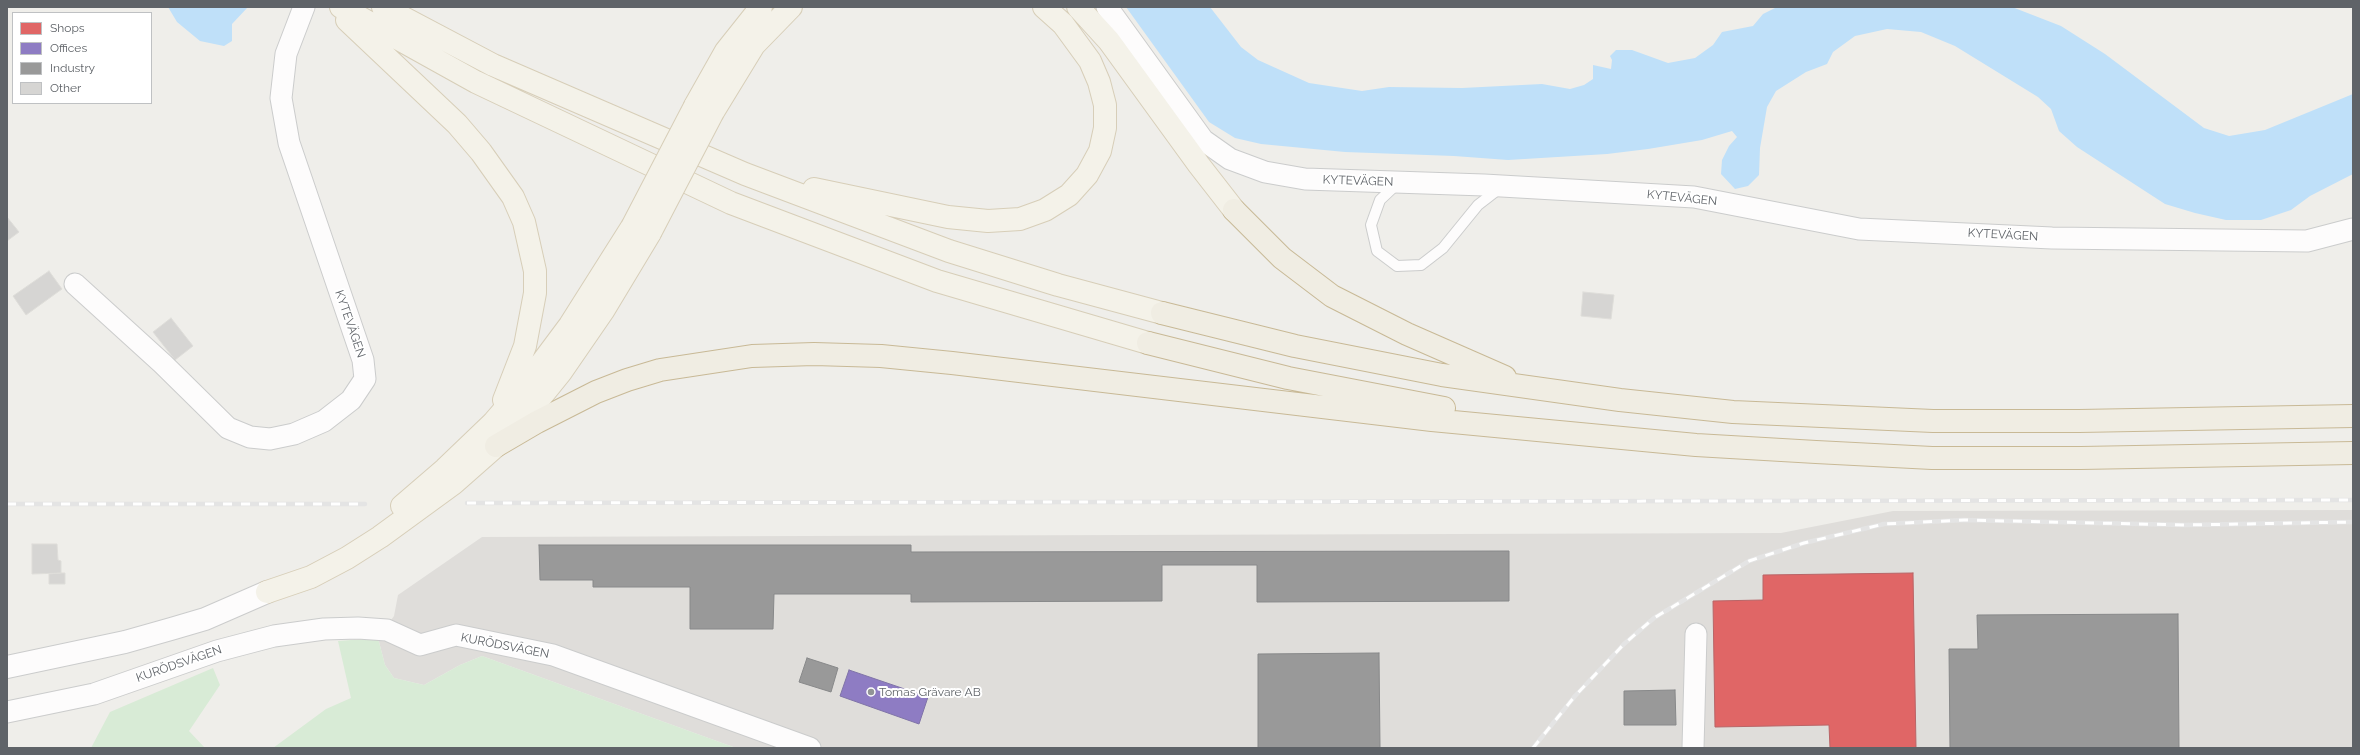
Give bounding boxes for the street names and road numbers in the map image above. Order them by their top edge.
street label: KYTEVÄGEN [1322,173,1394,189]
street label: KYTEVÄGEN [1646,187,1718,209]
street label: KYTEVÄGEN [1967,226,2039,244]
street label: KYTEVÄGEN [332,288,368,360]
street label: KURÖDSVÄGEN [460,630,550,662]
street label: KURÖDSVÄGEN [134,643,224,685]

